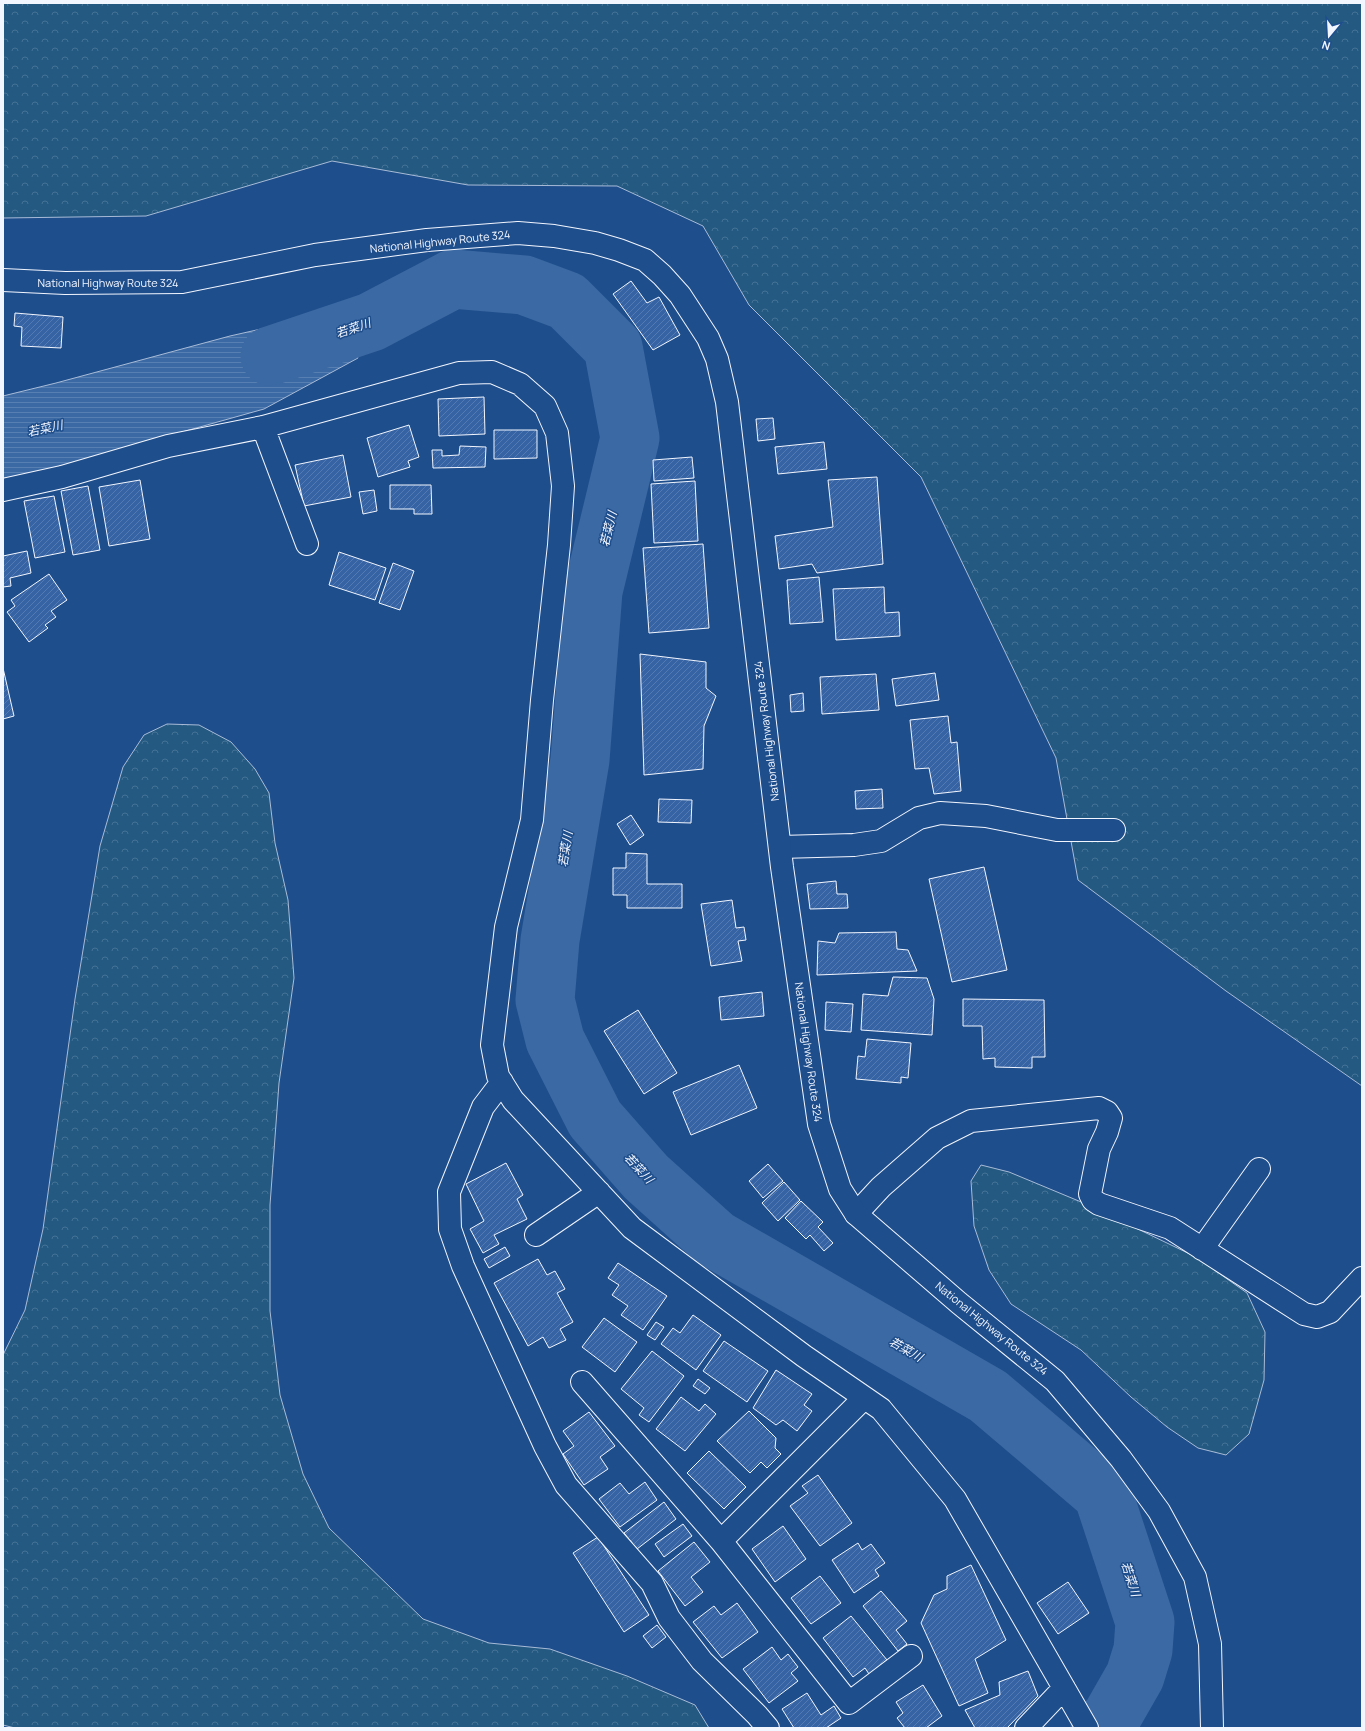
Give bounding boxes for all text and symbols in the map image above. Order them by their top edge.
north arrow [1309,16,1349,56]
text: N [1320,38,1332,54]
street label: National Highway Route 324 [369,226,511,256]
street label: National Highway Route 324 [38,275,178,290]
water label: 若菜川 [333,313,375,342]
water label: 若菜川 [26,416,66,440]
water label: 若菜川 [595,508,621,549]
street label: National Highway Route 324 [750,660,782,802]
water label: 若菜川 [554,828,577,868]
street label: National Highway Route 324 [792,981,826,1123]
water label: 若菜川 [621,1149,659,1188]
street label: National Highway Route 324 [932,1278,1052,1378]
water label: 若菜川 [886,1333,928,1366]
water label: 若菜川 [1117,1559,1145,1601]

